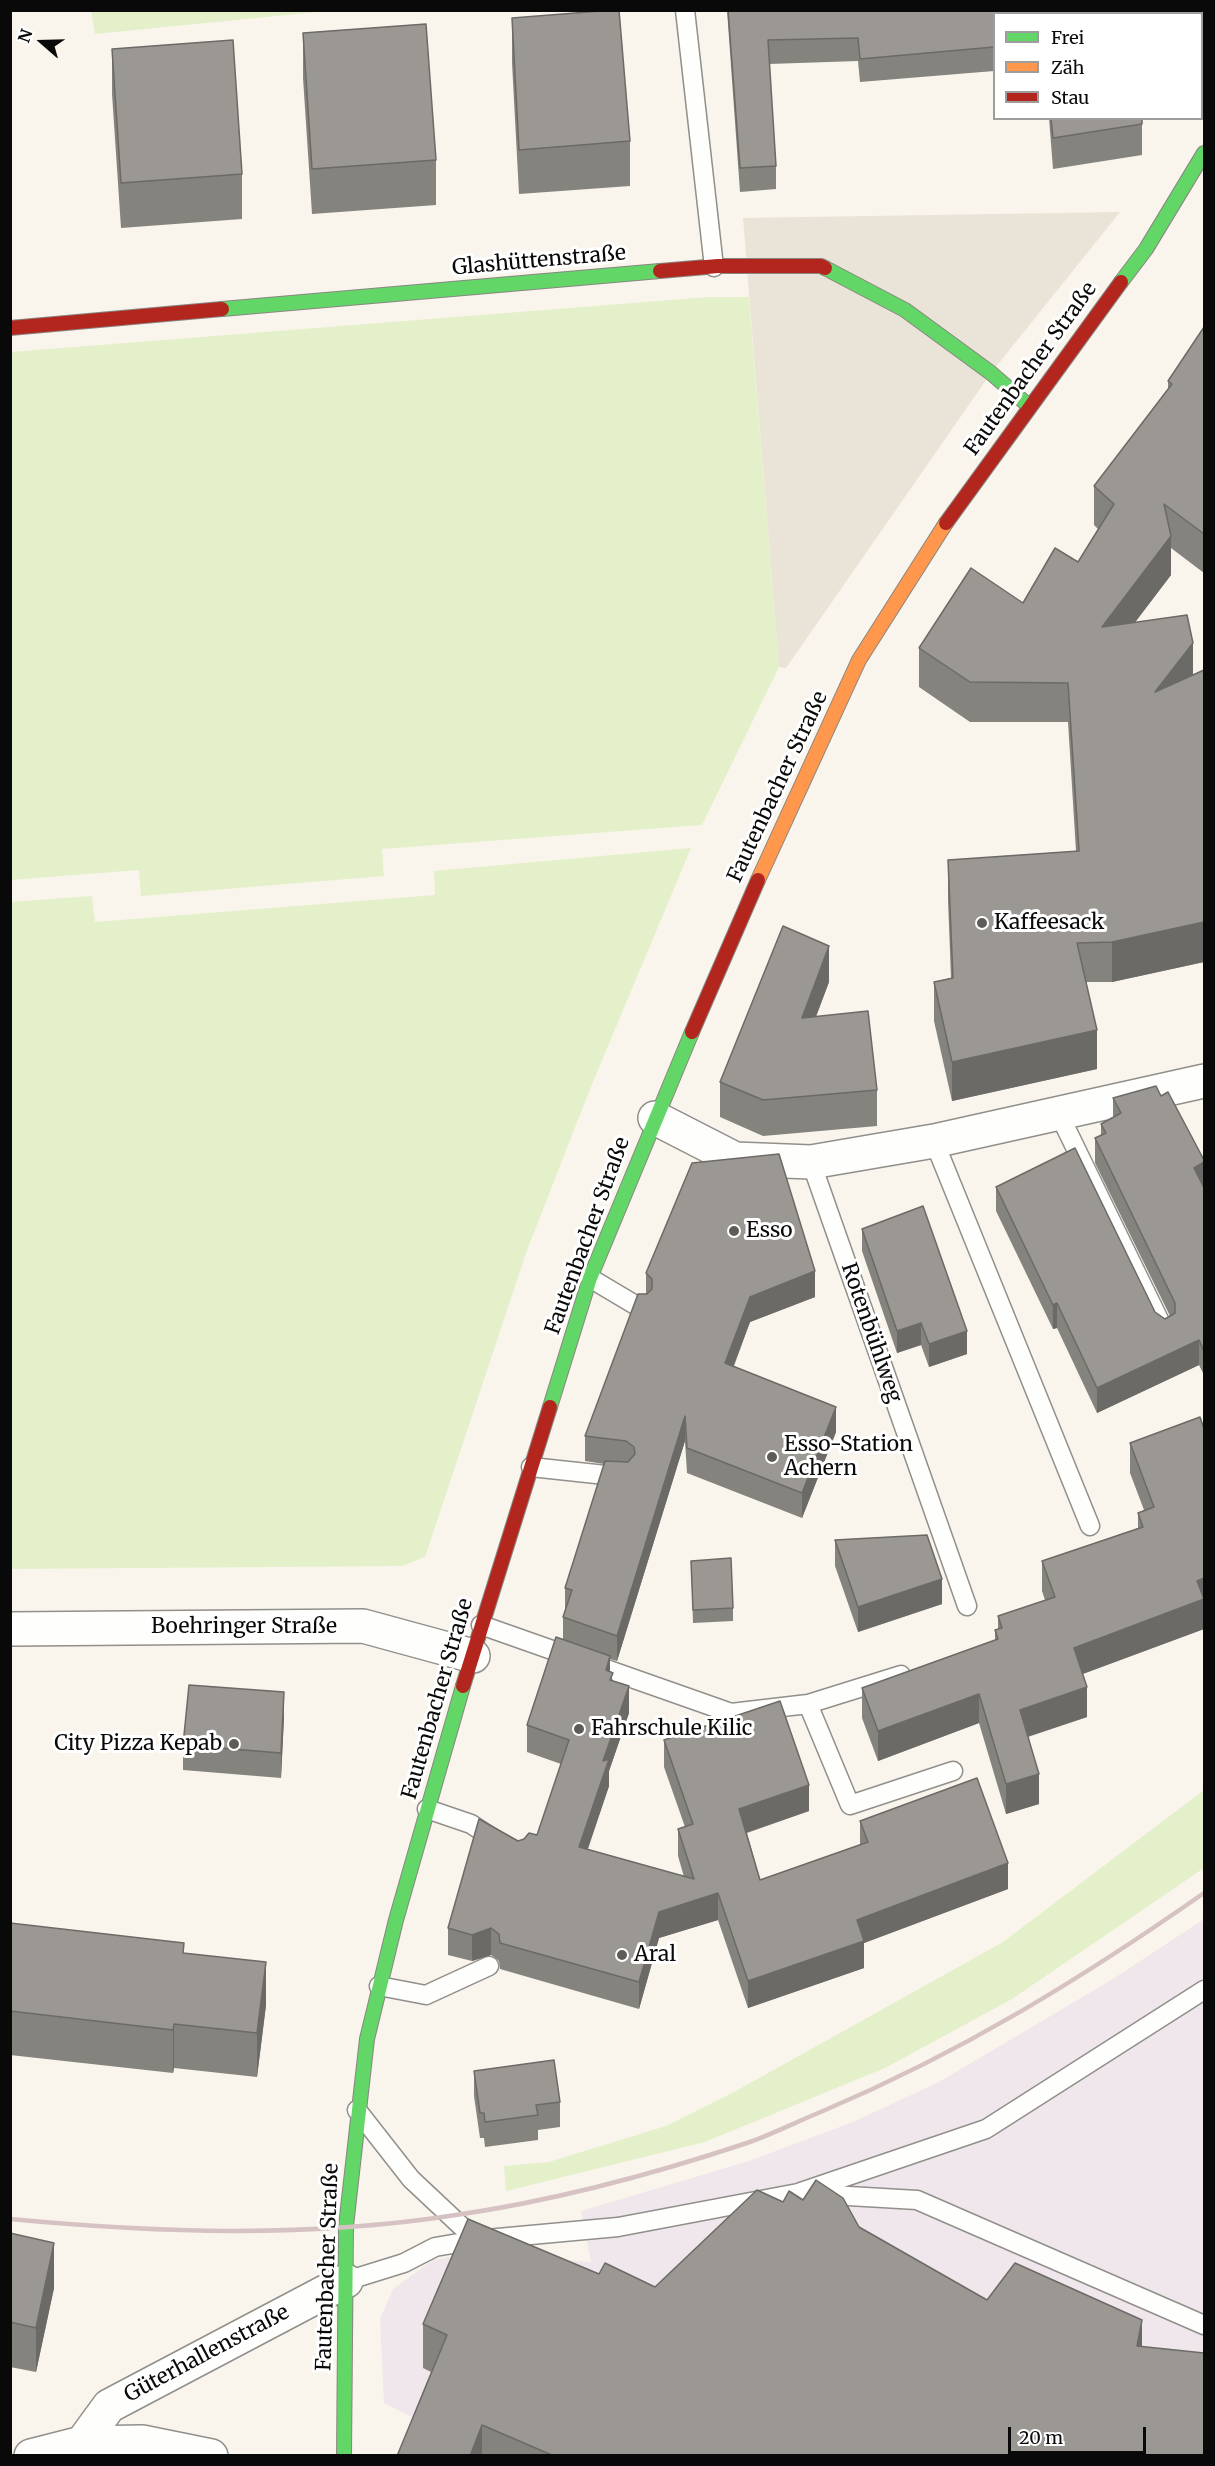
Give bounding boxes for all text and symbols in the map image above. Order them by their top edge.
north arrow [12,12,72,72]
legend [993,12,1203,120]
text: N [14,26,37,45]
text: Frei [1051,26,1084,49]
text: Zäh [1051,56,1084,79]
text: Stau [1051,86,1089,109]
street label: Glashüttenstraße [451,241,627,281]
street label: Fautenbacher Straße [960,277,1102,461]
street label: Fautenbacher Straße [723,687,833,887]
place label: Kaffeesack [994,910,1104,936]
marker: Kaffeesack [975,916,989,930]
street label: Fautenbacher Straße [541,1134,635,1338]
place label: Esso [746,1218,792,1244]
marker: Esso [727,1224,741,1238]
street label: Rotenbühlweg [835,1260,907,1406]
place label: Esso-Station Achern [784,1432,913,1482]
marker: Esso-Station Achern [765,1450,779,1464]
street label: Fautenbacher Straße [397,1596,479,1802]
street label: Boehringer Straße [151,1614,337,1640]
place label: Fahrschule Kilic [591,1716,752,1742]
marker: Fahrschule Kilic [572,1722,586,1736]
place label: City Pizza Kepab [54,1731,222,1757]
marker: City Pizza Kepab [227,1737,241,1751]
place label: Aral [634,1942,676,1968]
marker: Aral [615,1948,629,1962]
street label: Fautenbacher Straße [312,2163,344,2371]
street label: Güterhallenstraße [120,2300,294,2408]
scale bar [1011,2415,1149,2453]
text: 20 m [1019,2426,1063,2449]

